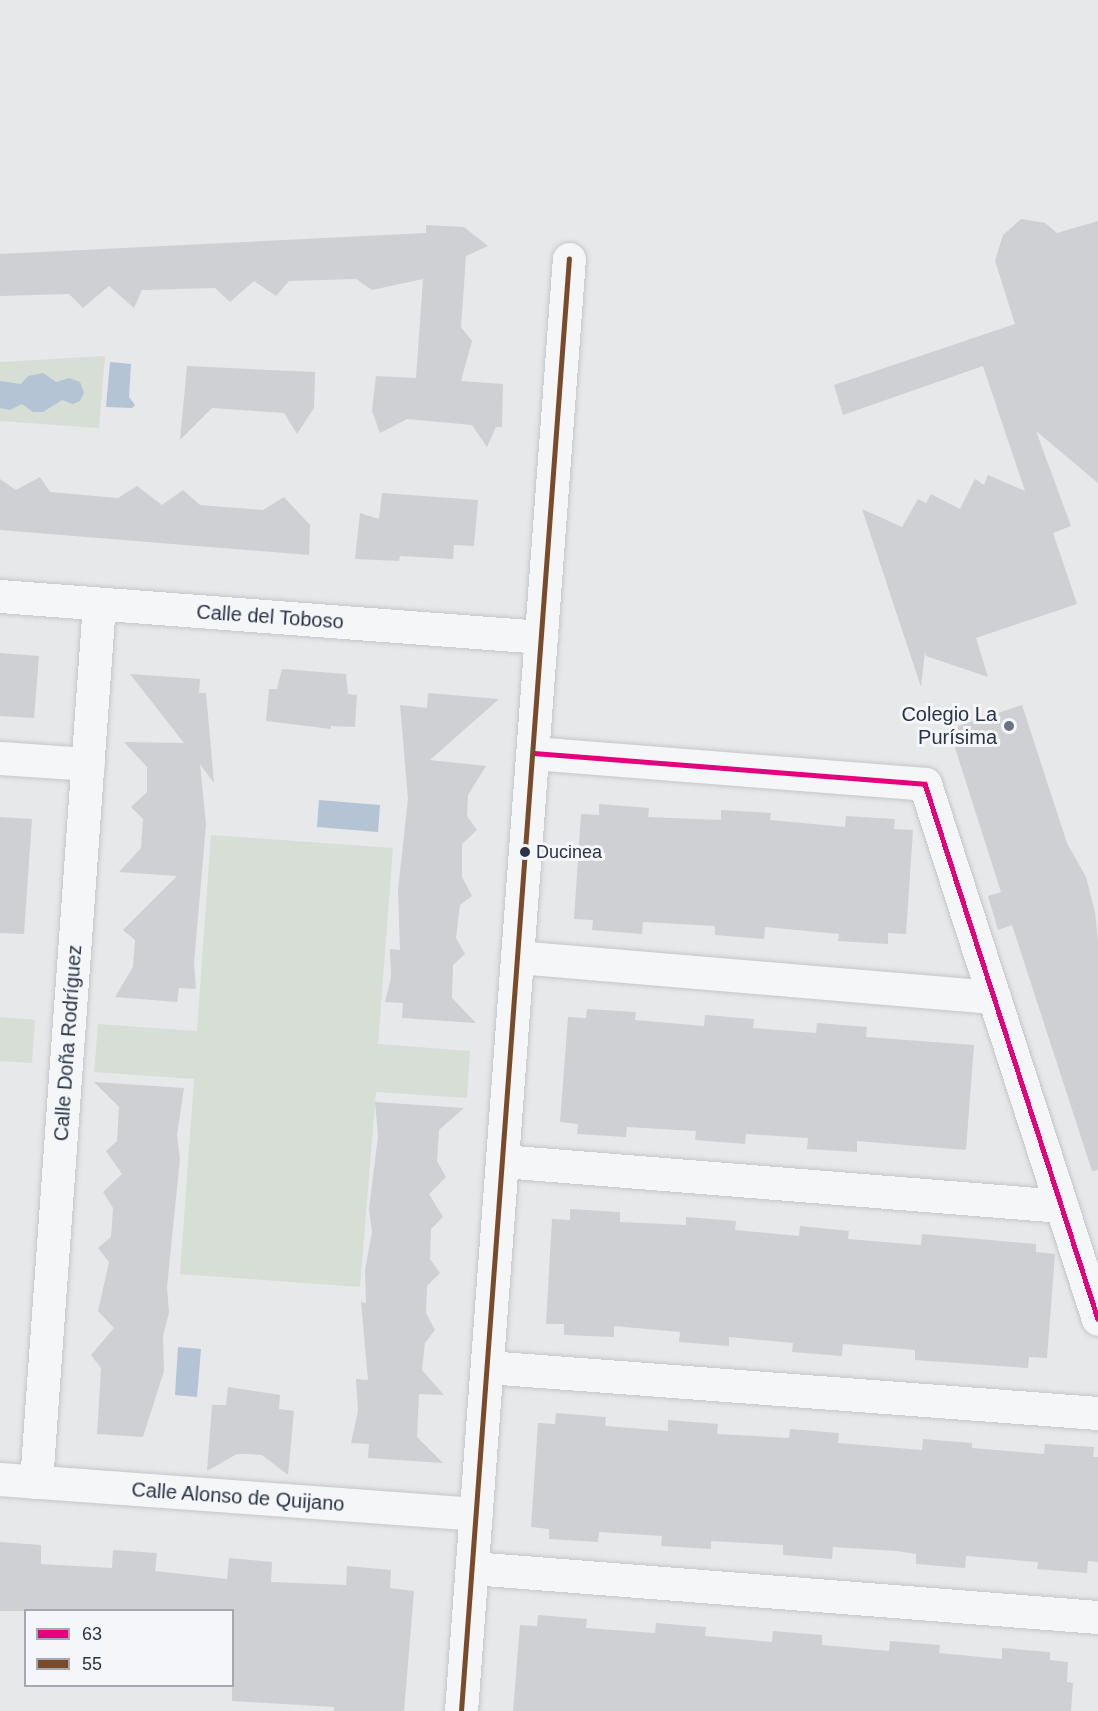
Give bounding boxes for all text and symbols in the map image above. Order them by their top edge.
street label: Calle del Toboso [195,600,345,634]
place label: Colegio La Purísima [901,702,997,749]
marker: Colegio La Purísima [1002,719,1016,733]
place label: Ducinea [536,841,602,863]
marker: Ducinea [519,846,531,858]
street label: Calle Doña Rodríguez [49,944,87,1142]
street label: Calle Alonso de Quijano [130,1478,346,1516]
legend [24,1609,234,1687]
text: 63 [82,1624,102,1644]
text: 55 [82,1654,102,1674]

